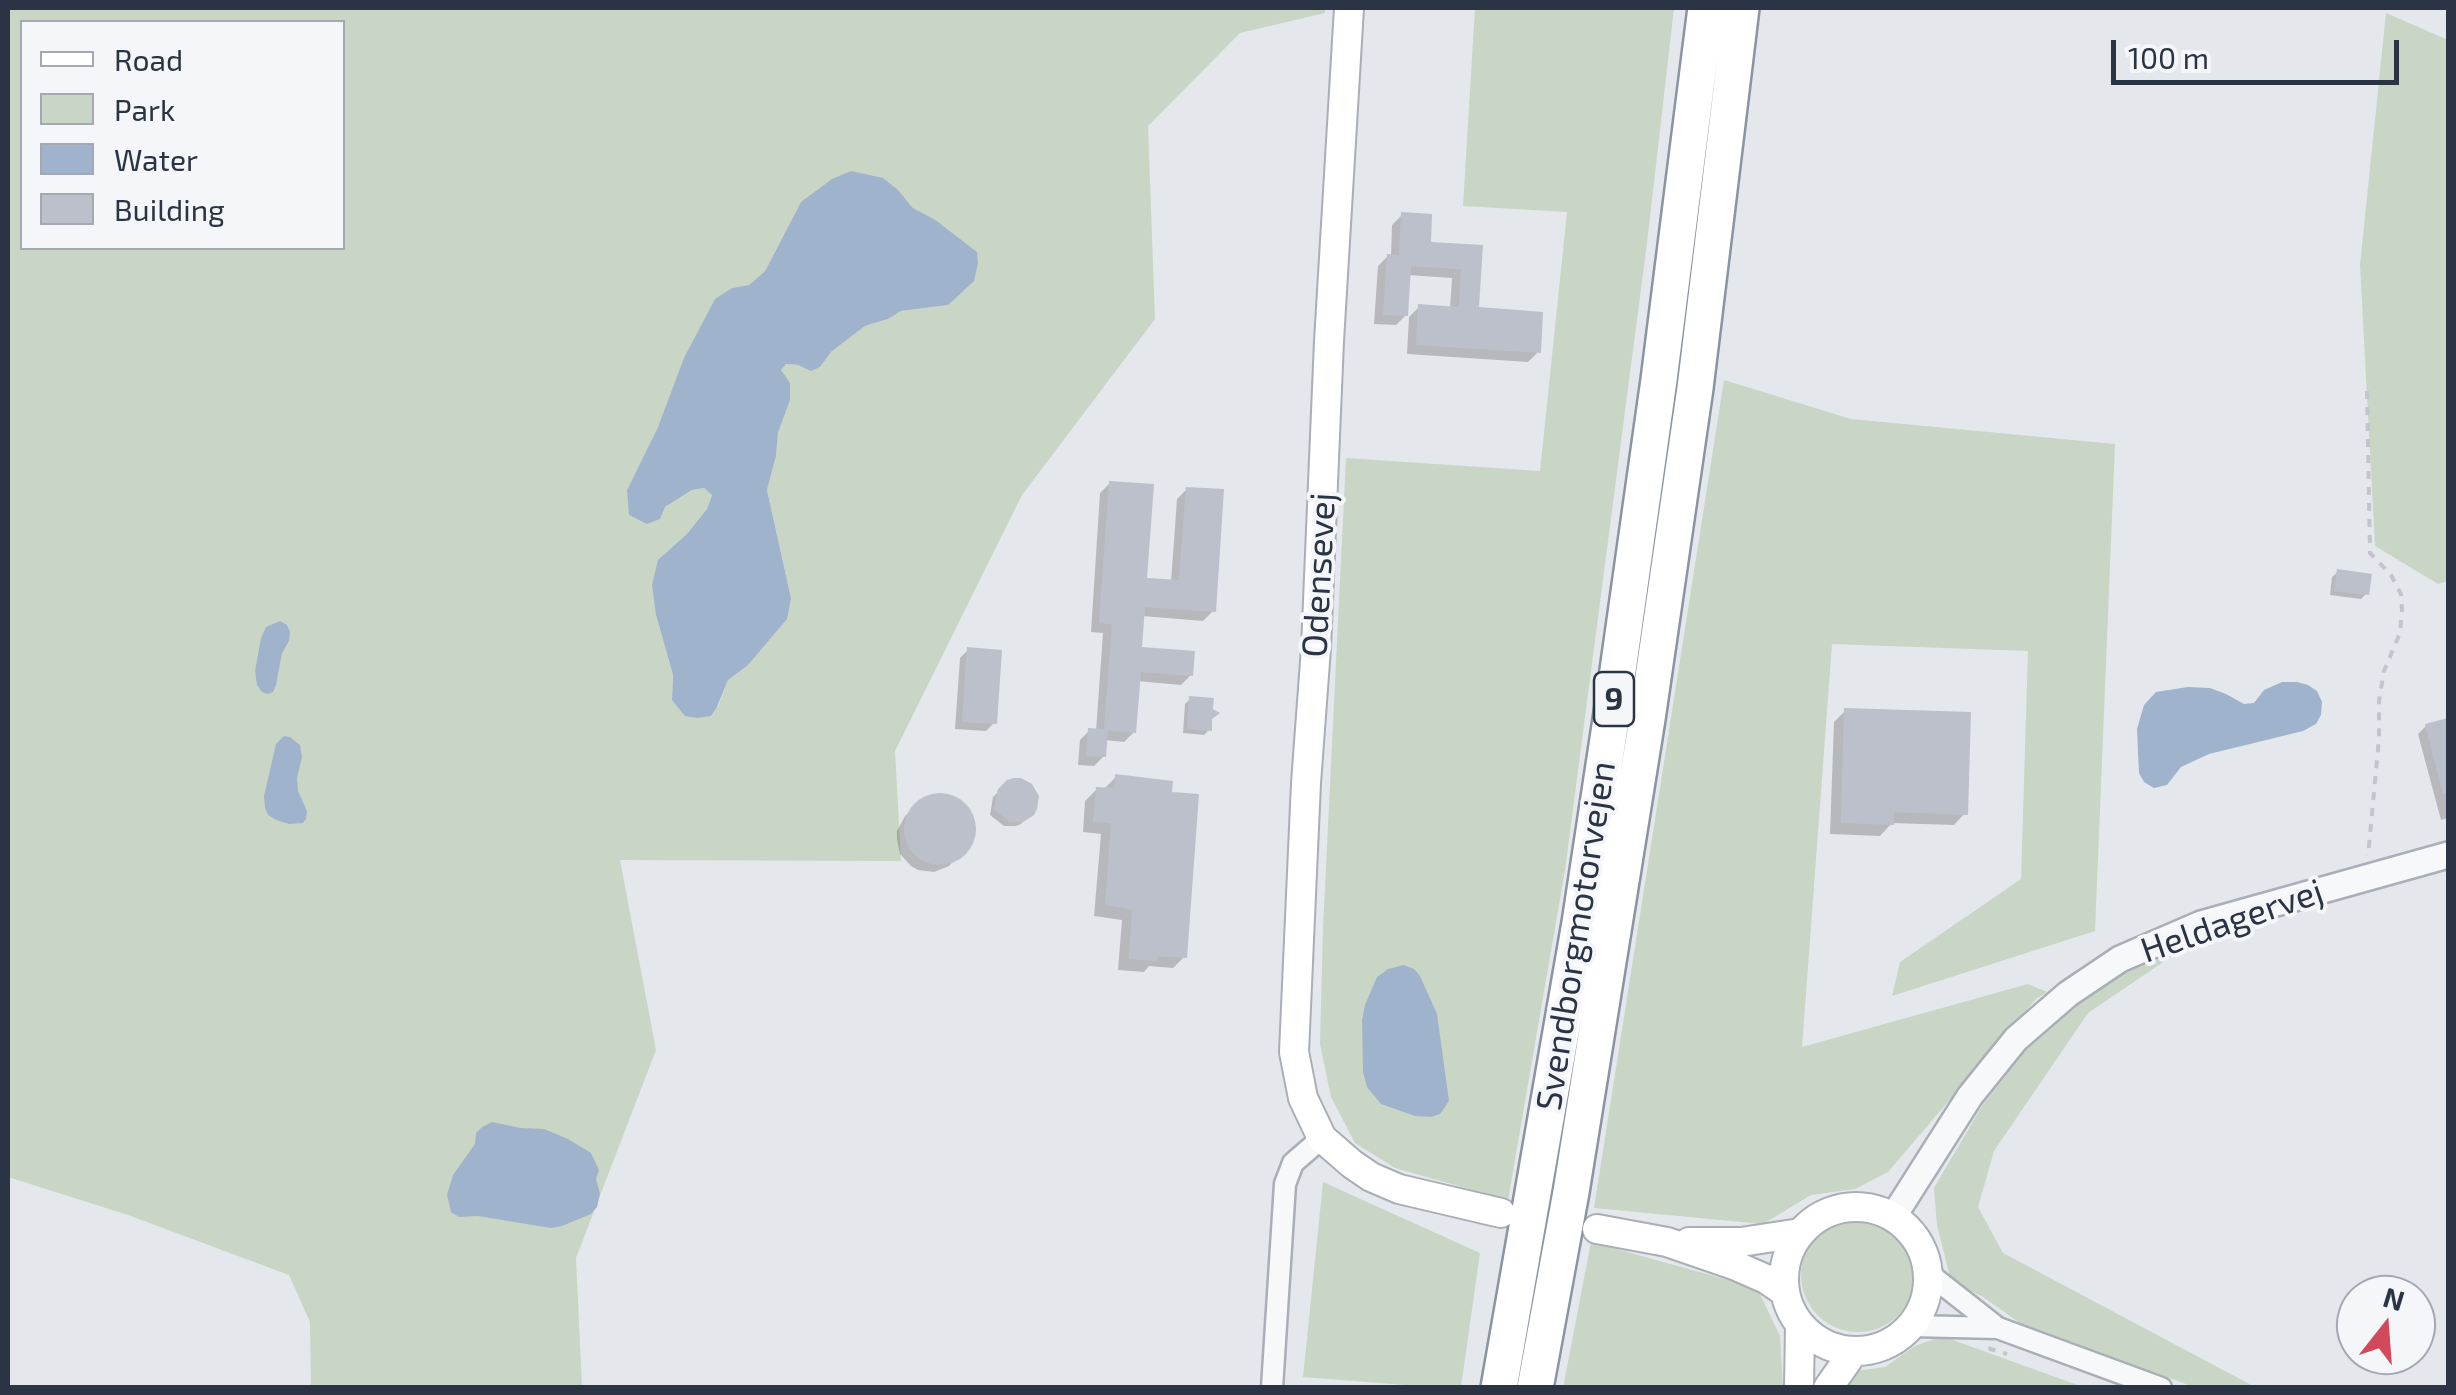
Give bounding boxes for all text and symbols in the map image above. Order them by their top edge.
legend [20,20,345,250]
scale bar [2116,20,2404,82]
text: 100 m [2128,39,2209,75]
text: Road [114,41,183,77]
text: Park [114,91,175,127]
text: Water [114,141,198,177]
text: Building [114,191,225,227]
street label: Odensevej [1294,492,1344,658]
road number: 9 [1594,672,1634,726]
street label: Svendborgmotorvejen [1528,758,1624,1114]
street label: Heldagervej [2135,870,2329,972]
north arrow [2336,1275,2436,1375]
text: N [2380,1279,2409,1317]

